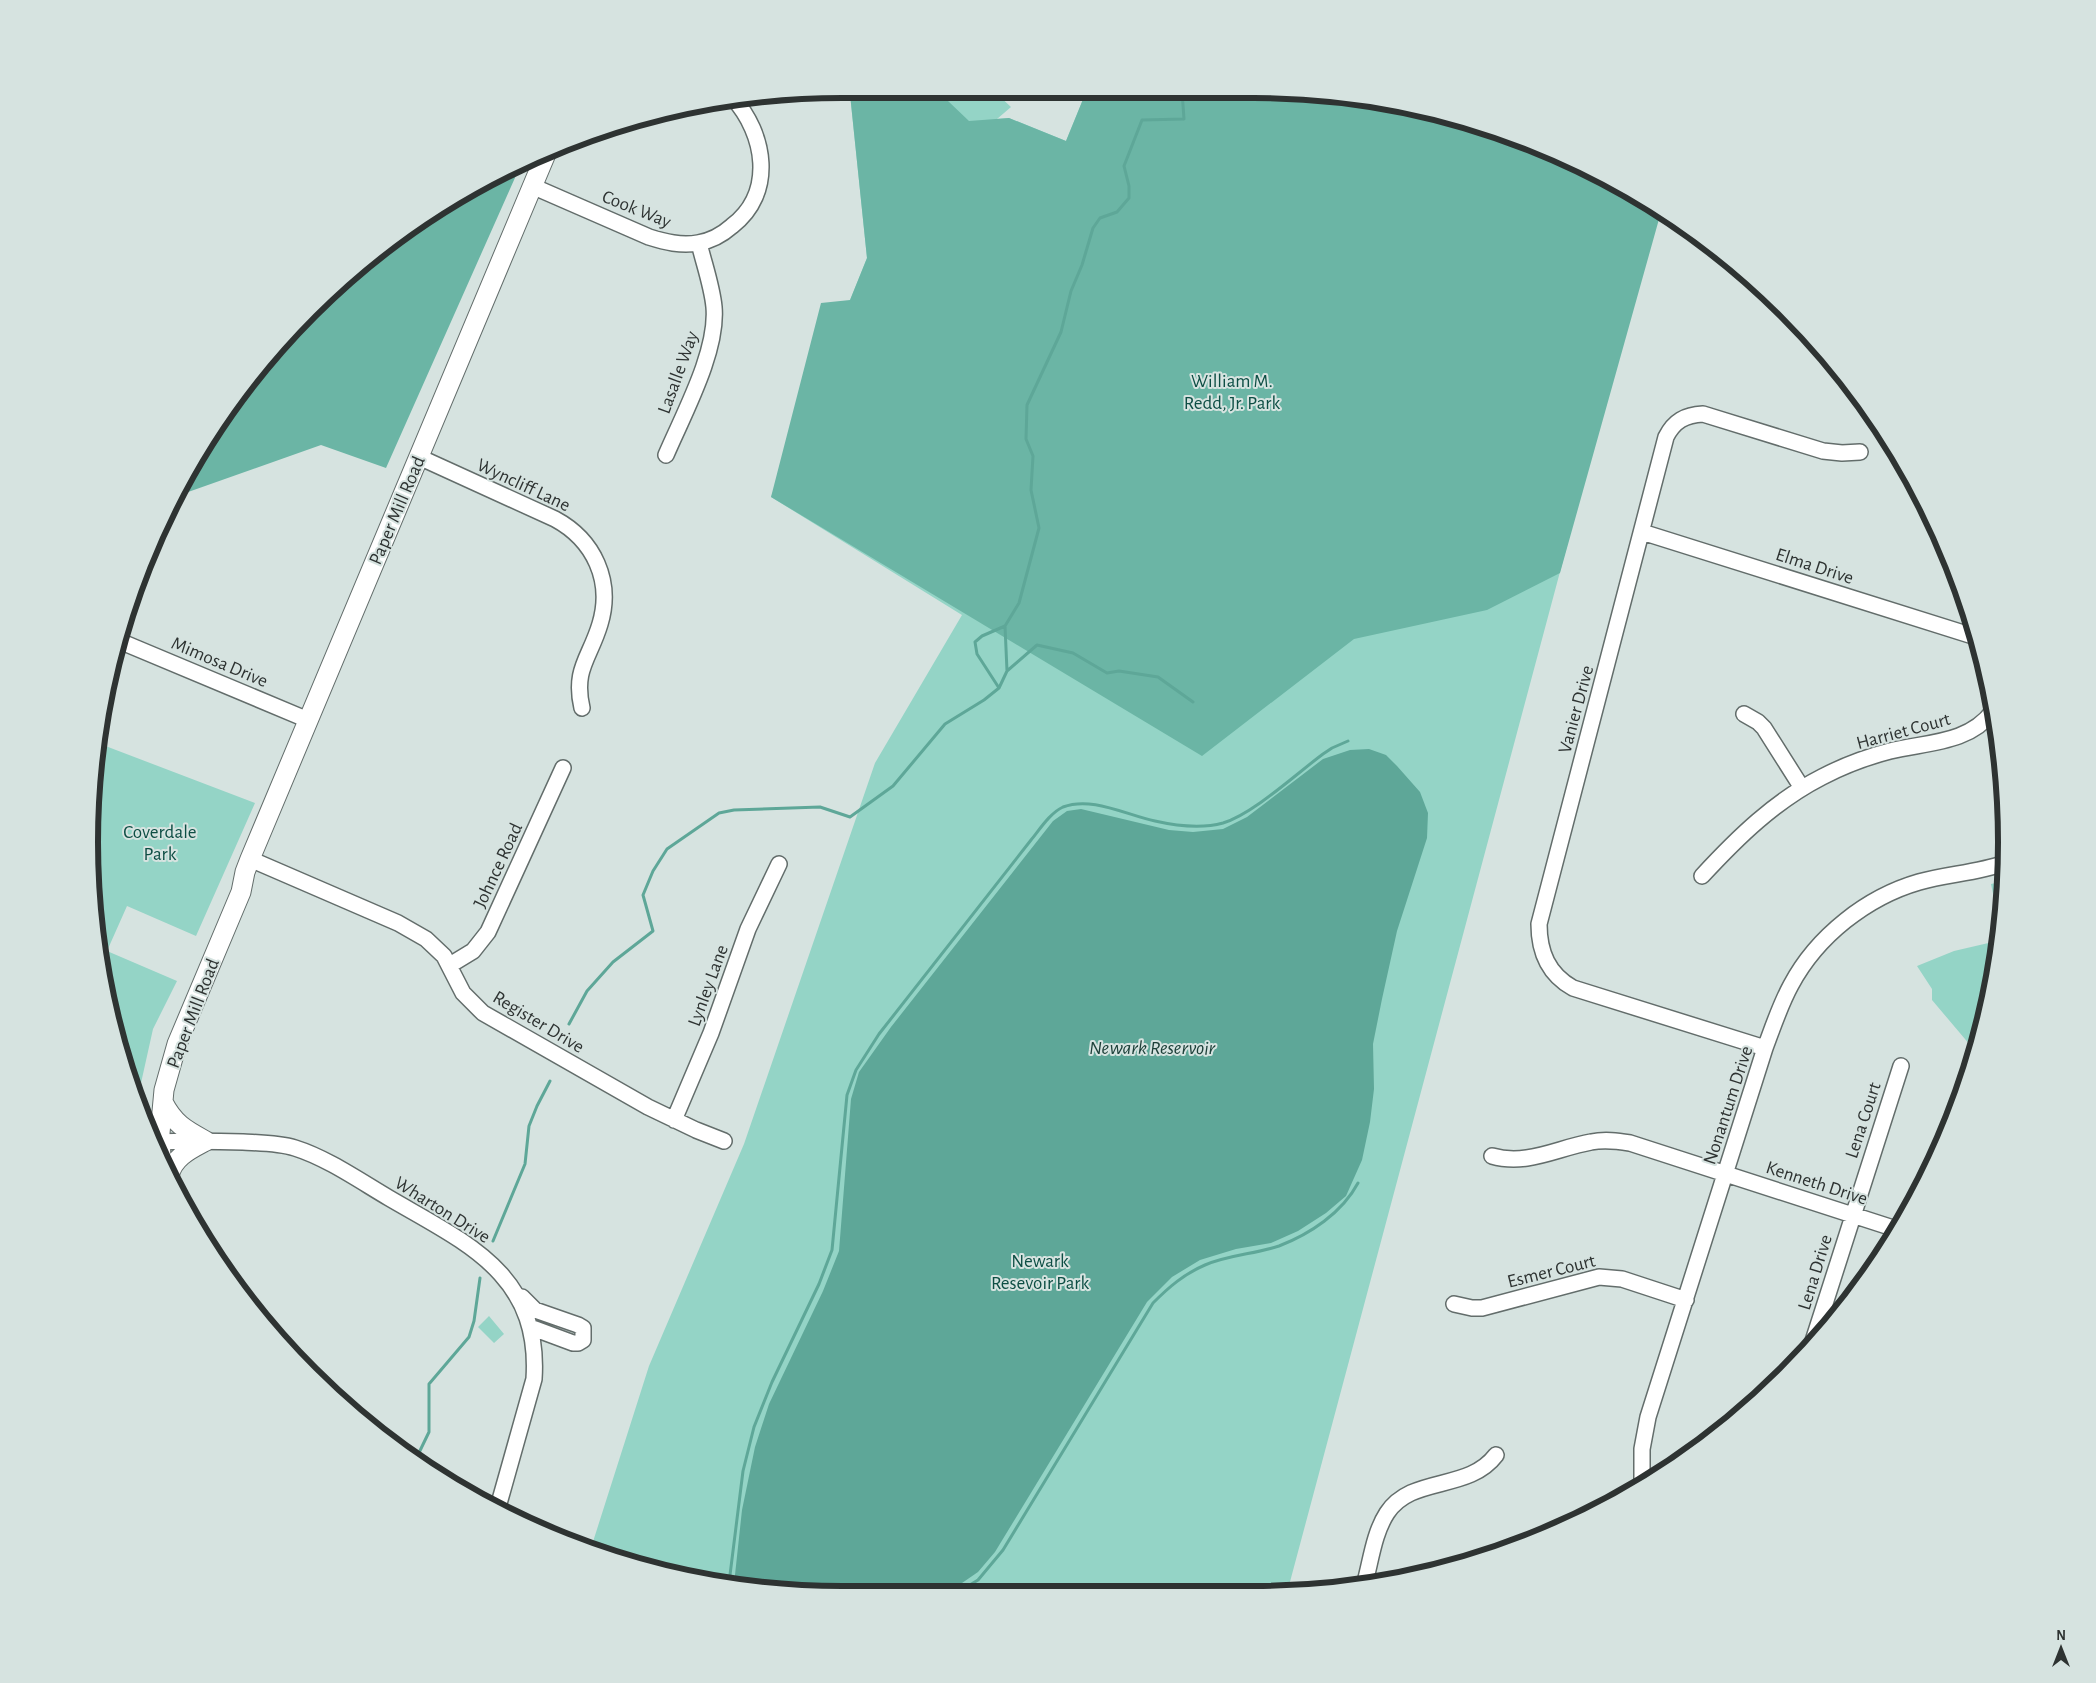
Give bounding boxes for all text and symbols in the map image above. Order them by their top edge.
street label: Cook Way [599,187,674,232]
street label: Lasalle Way [655,329,702,416]
park label: William M. Redd, Jr. Park [1184,372,1280,413]
street label: Paper Mill Road [366,453,429,568]
street label: Wyncliff Lane [474,455,573,515]
street label: Elma Drive [1773,545,1856,588]
street label: Mimosa Drive [168,634,270,691]
street label: Vanier Drive [1556,663,1597,755]
street label: Harriet Court [1854,710,1952,753]
street label: Johnce Road [470,820,526,911]
park label: Coverdale Park [123,823,197,864]
street label: Lynley Lane [685,942,732,1029]
street label: Paper Mill Road [164,956,223,1071]
street label: Register Drive [489,988,587,1057]
water label: Newark Reservoir [1089,1038,1216,1058]
street label: Nonantum Drive [1700,1044,1757,1167]
street label: Lena Court [1842,1080,1885,1161]
street label: Kenneth Drive [1763,1158,1870,1209]
street label: Wharton Drive [391,1173,493,1247]
street label: Lena Drive [1795,1233,1836,1312]
street label: Esmer Court [1505,1251,1597,1292]
park label: Newark Resevoir Park [991,1252,1089,1293]
north arrow [2036,1623,2086,1673]
text: N [2056,1629,2066,1643]

